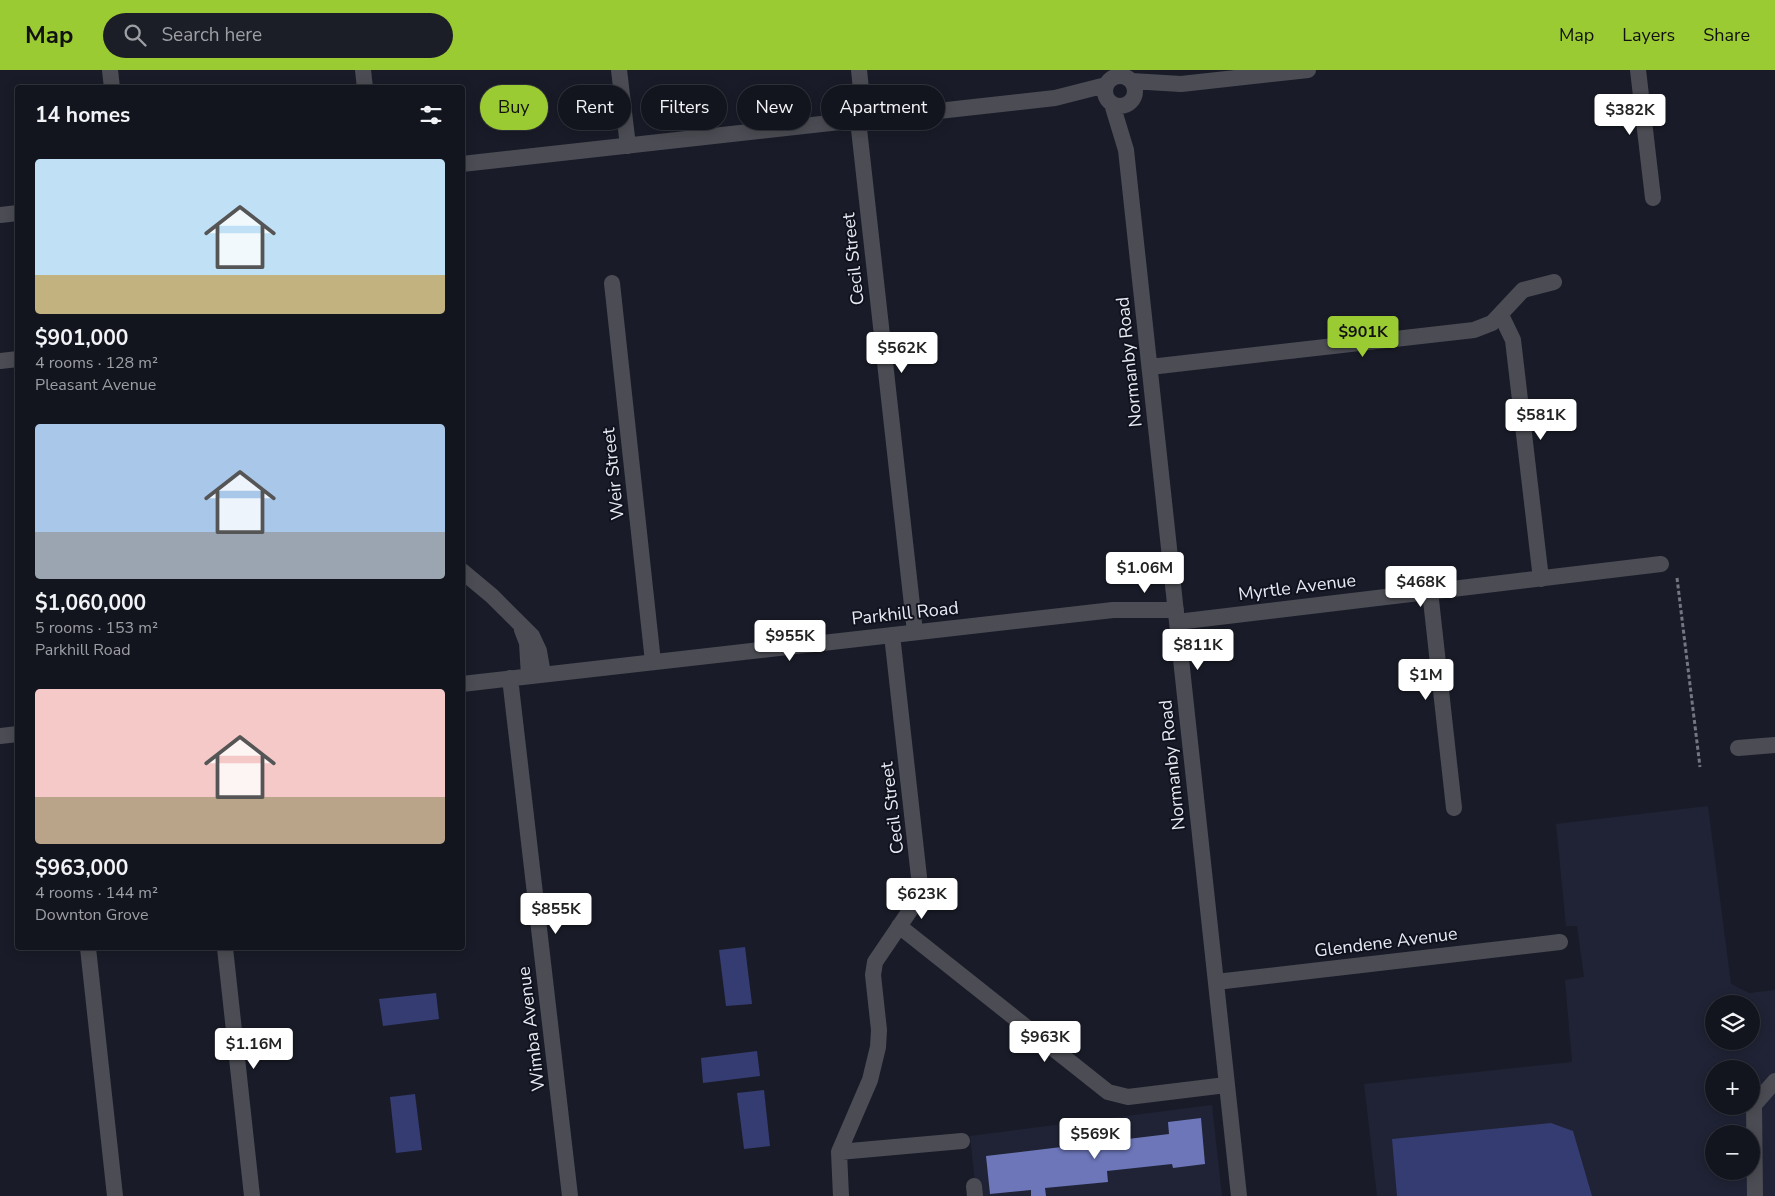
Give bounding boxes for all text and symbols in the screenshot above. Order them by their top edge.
search box [103,13,453,58]
text: Map [25,19,73,51]
icon: search [121,21,149,49]
text: Search here [161,22,262,48]
text: Map [1559,23,1594,47]
text: Layers [1622,23,1675,47]
text: Share [1703,23,1750,47]
chip: Buy [480,85,548,130]
chip: Rent [558,85,631,130]
chip: Filters [641,85,727,130]
chip: New [737,85,811,130]
chip: Apartment [821,85,945,130]
pin: $382K [1595,93,1665,136]
text: $382K [1605,99,1655,121]
text: 14 homes [35,101,130,129]
icon: filters [417,101,445,129]
icon: home [195,192,285,282]
street label: Cecil Street [836,211,870,306]
street label: Normanby Road [1110,296,1148,428]
pin: $901K [1328,316,1398,358]
text: $901K [1338,321,1388,343]
text: $901,000 [35,324,128,352]
pin: $562K [867,332,937,374]
text: $562K [877,337,927,359]
text: 4 rooms · 128 m² [35,352,158,374]
text: Pleasant Avenue [35,374,156,396]
pin: $581K [1506,398,1576,441]
text: $581K [1516,404,1566,426]
street label: Weir Street [596,426,630,521]
icon: home [195,457,285,547]
pin: $1.06M [1104,552,1186,594]
text: $1.06M [1117,557,1173,579]
pin: $468K [1386,566,1456,608]
street label: Myrtle Avenue [1237,568,1357,606]
text: $468K [1396,571,1446,593]
text: $1,060,000 [35,589,146,617]
street label: Parkhill Road [850,595,960,631]
text: 5 rooms · 153 m² [35,617,158,639]
pin: $955K [755,620,825,662]
text: $955K [765,625,815,647]
pin: $811K [1163,628,1233,671]
text: $811K [1173,634,1223,656]
text: Parkhill Road [35,639,131,661]
pin: $1M [1402,658,1450,701]
text: $1M [1409,664,1443,686]
street label: Normanby Road [1153,699,1191,831]
icon: home [195,722,285,812]
street label: Cecil Street [874,760,910,855]
text: $963,000 [35,854,128,882]
pin: $623K [887,878,957,920]
text: 4 rooms · 144 m² [35,882,158,904]
text: $623K [897,883,947,905]
pin: $855K [521,892,591,935]
text: $855K [531,898,581,920]
text: Downton Grove [35,904,148,926]
street label: Glendene Avenue [1313,921,1459,963]
street label: Wimba Avenue [511,965,551,1093]
map controls [1705,995,1760,1180]
button: layers [1705,995,1760,1050]
pin: $963K [1010,1020,1080,1063]
text: $963K [1020,1026,1070,1048]
pin: $1.16M [213,1028,295,1070]
text: $1.16M [226,1033,282,1055]
button: + [1705,1060,1760,1115]
pin: $569K [1060,1118,1130,1160]
text: $569K [1070,1123,1120,1145]
button: − [1705,1125,1760,1180]

